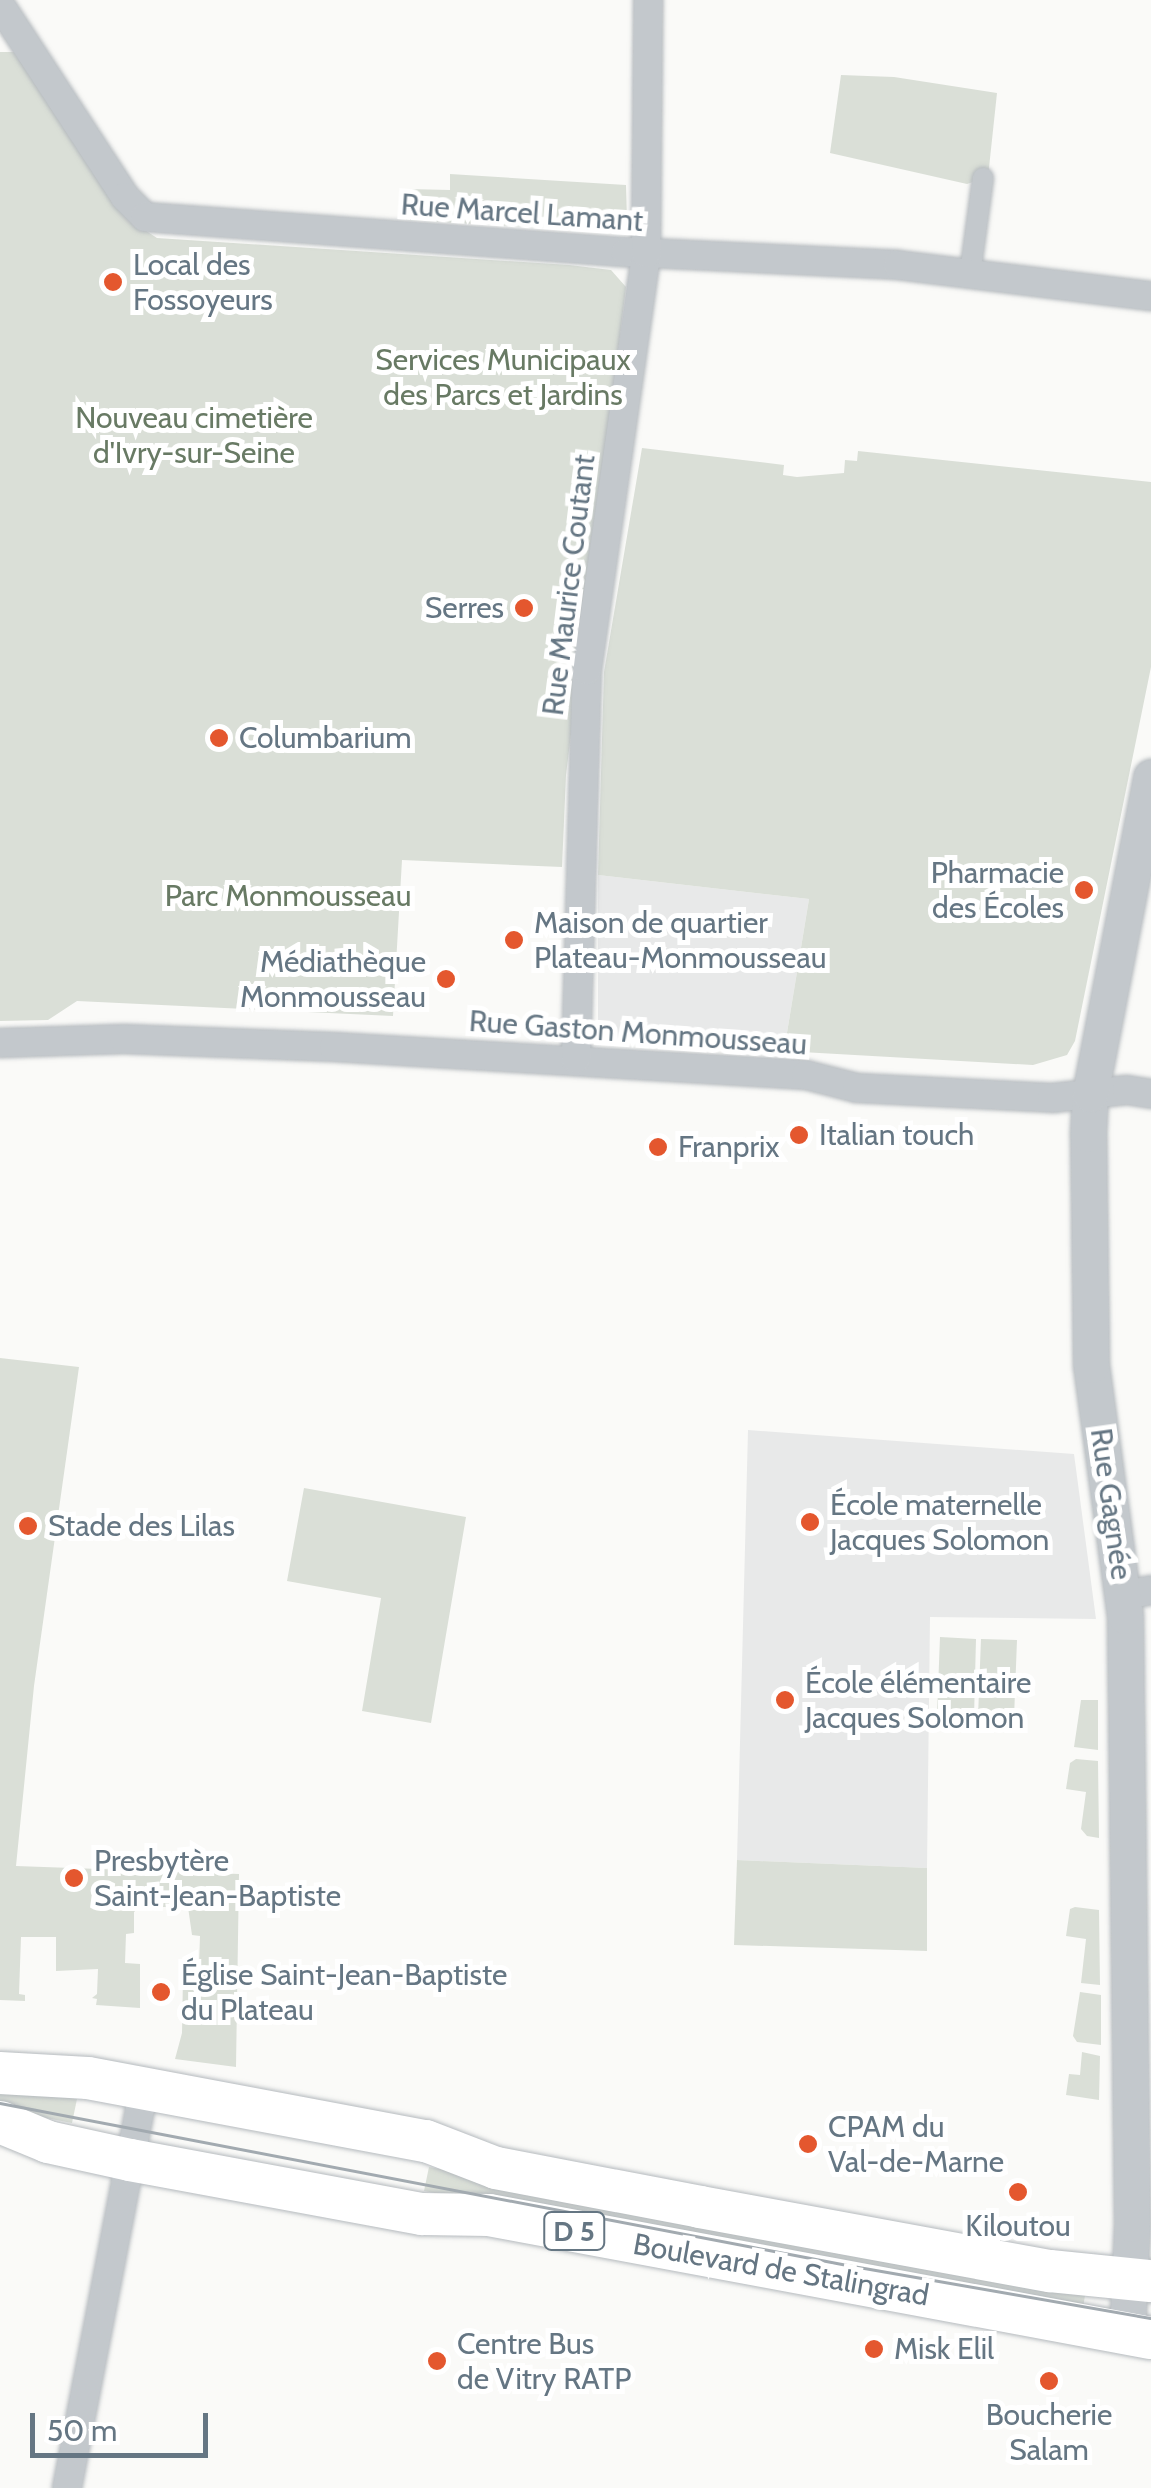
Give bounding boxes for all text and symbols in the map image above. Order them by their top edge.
street label: Rue Marcel Lamant [400,187,644,239]
place label: Local des Fossoyeurs [133,247,273,318]
marker: Local des Fossoyeurs [102,271,124,293]
park label: Services Municipaux des Parcs et Jardins [375,342,631,412]
park label: Nouveau cimetière d'Ivry-sur-Seine [75,400,313,470]
street label: Rue Maurice Coutant [535,452,603,718]
place label: Serres [425,590,504,626]
marker: Serres [513,597,535,619]
place label: Columbarium [239,720,412,756]
marker: Columbarium [208,727,230,749]
place label: Pharmacie des Écoles [931,855,1064,926]
park label: Parc Monmousseau [165,878,411,914]
marker: Pharmacie des Écoles [1073,879,1095,901]
place label: Maison de quartier Plateau-Monmousseau [534,905,826,976]
marker: Maison de quartier Plateau-Monmousseau [503,929,525,951]
place label: Médiathèque Monmousseau [240,944,426,1014]
marker: Médiathèque Monmousseau [435,968,457,990]
street label: Rue Gaston Monmousseau [468,1003,808,1063]
place label: Italian touch [819,1117,974,1153]
marker: Italian touch [788,1124,810,1146]
place label: Franprix [678,1129,780,1165]
marker: Franprix [647,1136,669,1158]
street label: Rue Gagnée [1083,1426,1139,1582]
place label: École maternelle Jacques Solomon [830,1487,1049,1558]
place label: Stade des Lilas [48,1508,235,1544]
marker: École maternelle Jacques Solomon [799,1511,821,1533]
marker: Stade des Lilas [17,1515,39,1537]
place label: École élémentaire Jacques Solomon [805,1665,1031,1736]
marker: École élémentaire Jacques Solomon [774,1689,796,1711]
place label: Presbytère Saint-Jean-Baptiste [94,1843,341,1914]
marker: Presbytère Saint-Jean-Baptiste [63,1867,85,1889]
place label: Église Saint-Jean-Baptiste du Plateau [181,1957,507,2028]
marker: Église Saint-Jean-Baptiste du Plateau [150,1981,172,2003]
place label: CPAM du Val-de-Marne [828,2109,1004,2180]
marker: CPAM du Val-de-Marne [797,2133,819,2155]
marker: Kiloutou [1007,2181,1029,2203]
road number: D 5 [542,2208,606,2254]
place label: Kiloutou [965,2208,1071,2244]
street label: Boulevard de Stalingrad [630,2226,932,2314]
place label: Centre Bus de Vitry RATP [457,2326,631,2396]
place label: Misk Elil [894,2331,994,2367]
marker: Misk Elil [863,2338,885,2360]
marker: Centre Bus de Vitry RATP [426,2350,448,2372]
marker: Boucherie Salam [1038,2370,1060,2392]
scale bar [35,2393,212,2455]
place label: Boucherie Salam [986,2397,1112,2468]
text: 50 m [47,2412,117,2449]

